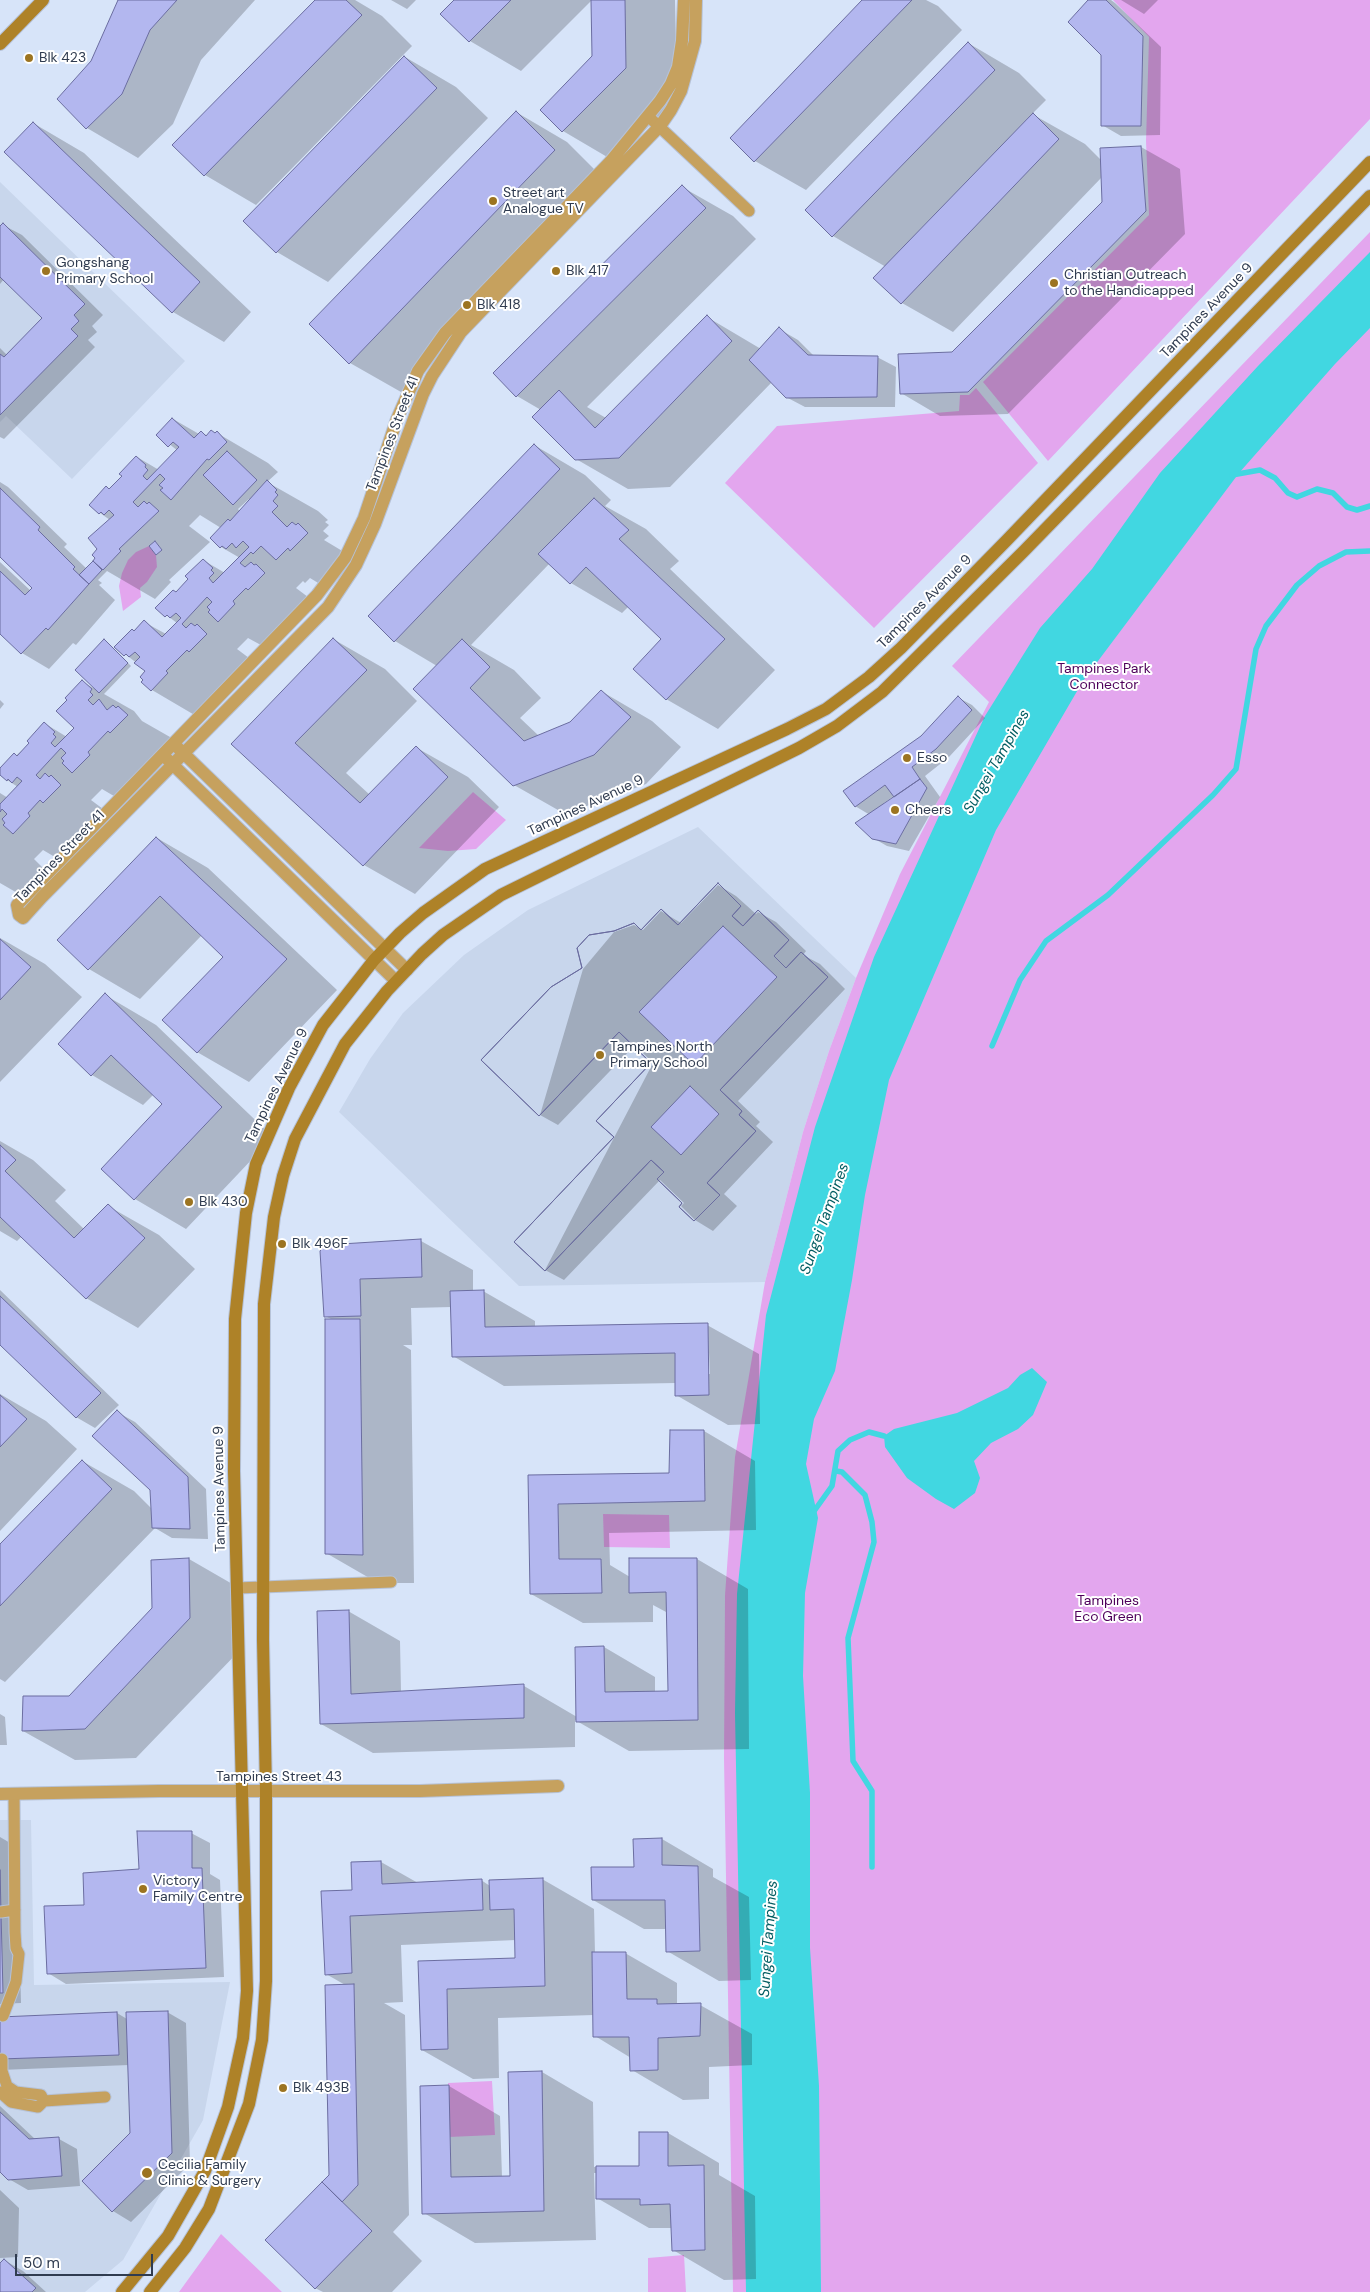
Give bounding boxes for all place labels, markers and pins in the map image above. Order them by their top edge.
place label: Blk 423 [39,50,86,66]
marker: Blk 423 [23,52,35,64]
place label: Street art Analogue TV [503,185,584,218]
marker: Street art Analogue TV [487,195,499,207]
place label: Gongshang Primary School [56,255,153,288]
place label: Blk 417 [566,263,609,279]
marker: Gongshang Primary School [40,265,52,277]
marker: Blk 417 [550,265,562,277]
place label: Christian Outreach to the Handicapped [1064,267,1194,300]
marker: Christian Outreach to the Handicapped [1048,277,1060,289]
place label: Blk 418 [477,297,521,313]
marker: Blk 418 [461,299,473,311]
place label: Esso [917,750,947,766]
marker: Esso [901,752,913,764]
place label: Cheers [905,802,951,818]
marker: Cheers [889,804,901,816]
place label: Tampines North Primary School [610,1039,712,1072]
marker: Tampines North Primary School [594,1049,606,1061]
place label: Blk 430 [199,1194,248,1210]
marker: Blk 430 [183,1196,195,1208]
place label: Blk 496F [292,1236,348,1252]
marker: Blk 496F [276,1238,288,1250]
place label: Victory Family Centre [153,1873,242,1905]
marker: Victory Family Centre [137,1883,149,1895]
place label: Blk 493B [293,2080,349,2096]
marker: Blk 493B [277,2082,289,2094]
place label: Cecilia Family Clinic & Surgery [158,2157,261,2190]
marker: Cecilia Family Clinic & Surgery [140,2166,154,2180]

